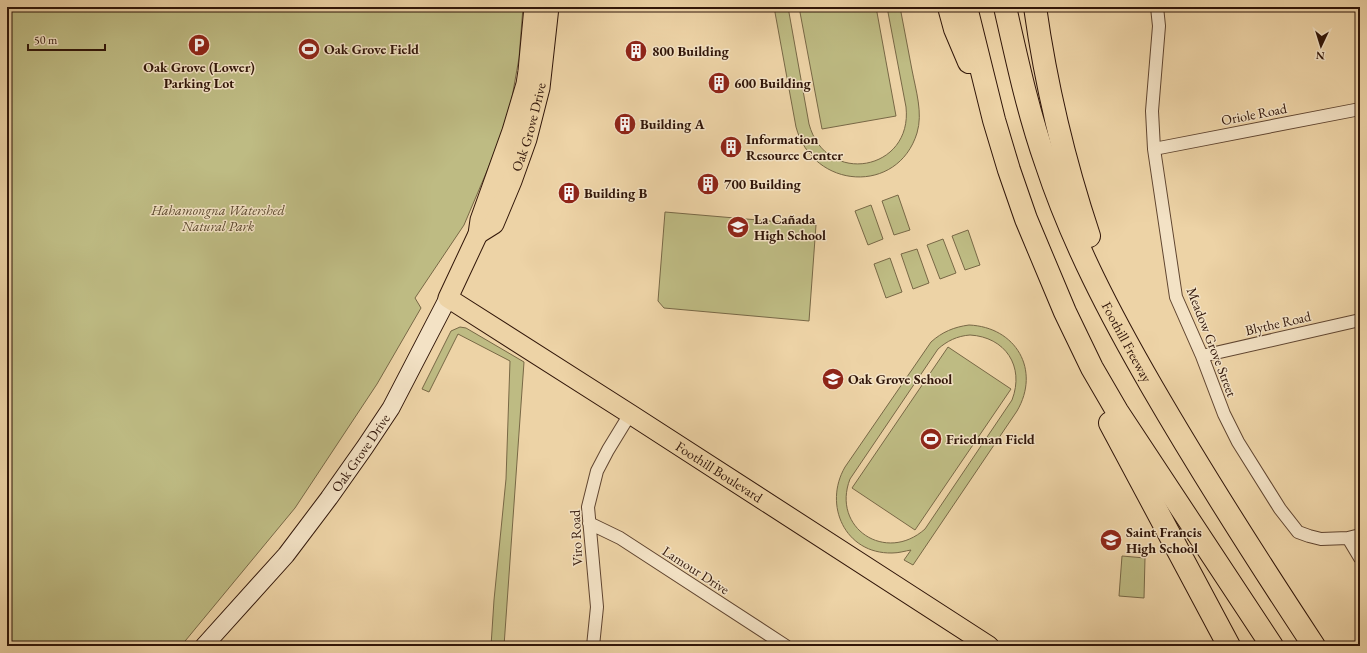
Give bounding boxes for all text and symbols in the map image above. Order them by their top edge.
scale bar [28,26,105,52]
north arrow [1301,26,1341,66]
text: 50 m [34,32,58,48]
parking icon: Oak Grove (Lower) Parking Lot [186,32,212,58]
sports icon: Oak Grove Field [296,36,322,62]
building icon: 800 Building [623,38,649,64]
place label: Oak Grove Field [324,40,419,58]
place label: 800 Building [652,42,730,60]
text: N [1315,49,1325,63]
place label: Oak Grove (Lower) Parking Lot [143,58,255,92]
building icon: 600 Building [706,70,732,96]
place label: 600 Building [734,74,812,92]
street label: Oak Grove Drive [507,82,550,174]
street label: Oriole Road [1220,99,1289,129]
building icon: Building A [612,111,638,137]
place label: Building A [640,115,705,133]
place label: Information Resource Center [746,130,843,164]
building icon: Information Resource Center [718,134,744,160]
building icon: 700 Building [695,171,721,197]
place label: 700 Building [724,175,802,193]
building icon: Building B [556,180,582,206]
place label: Building B [584,184,647,202]
park label: Hahamongna Watershed Natural Park [150,201,286,235]
place label: La Cañada High School [754,210,826,244]
school or university icon: La Cañada High School [725,214,751,240]
street label: Meadow Grove Street [1183,285,1241,400]
street label: Foothill Freeway [1098,299,1157,386]
street label: Blythe Road [1243,307,1313,339]
school or university icon: Oak Grove School [820,366,846,392]
place label: Oak Grove School [848,370,952,388]
street label: Oak Grove Drive [327,410,394,495]
sports icon: Friedman Field [918,426,944,452]
place label: Friedman Field [946,430,1035,448]
street label: Foothill Boulevard [672,437,767,507]
street label: Viro Road [565,509,586,567]
place label: Saint Francis High School [1126,523,1202,557]
school or university icon: Saint Francis High School [1098,527,1124,553]
street label: Lamour Drive [659,542,733,599]

